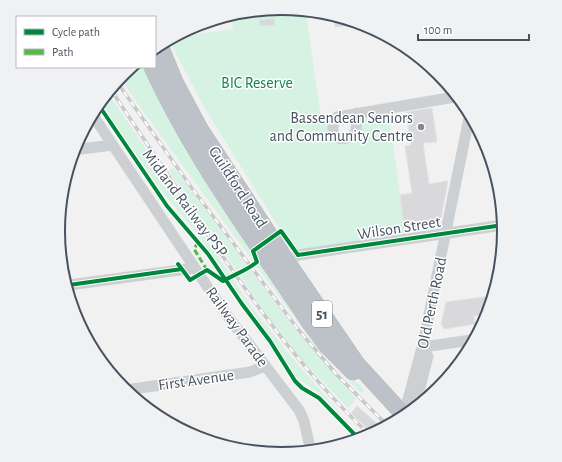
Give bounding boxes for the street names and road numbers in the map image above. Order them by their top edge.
street label: Guildford Road [206,143,270,231]
street label: Midland Railway PSP [139,146,231,260]
street label: Wilson Street [356,214,442,242]
street label: Old Perth Road [414,256,450,350]
street label: Railway Parade [202,284,271,370]
road number: 51 [312,301,332,327]
street label: First Avenue [157,367,235,393]

